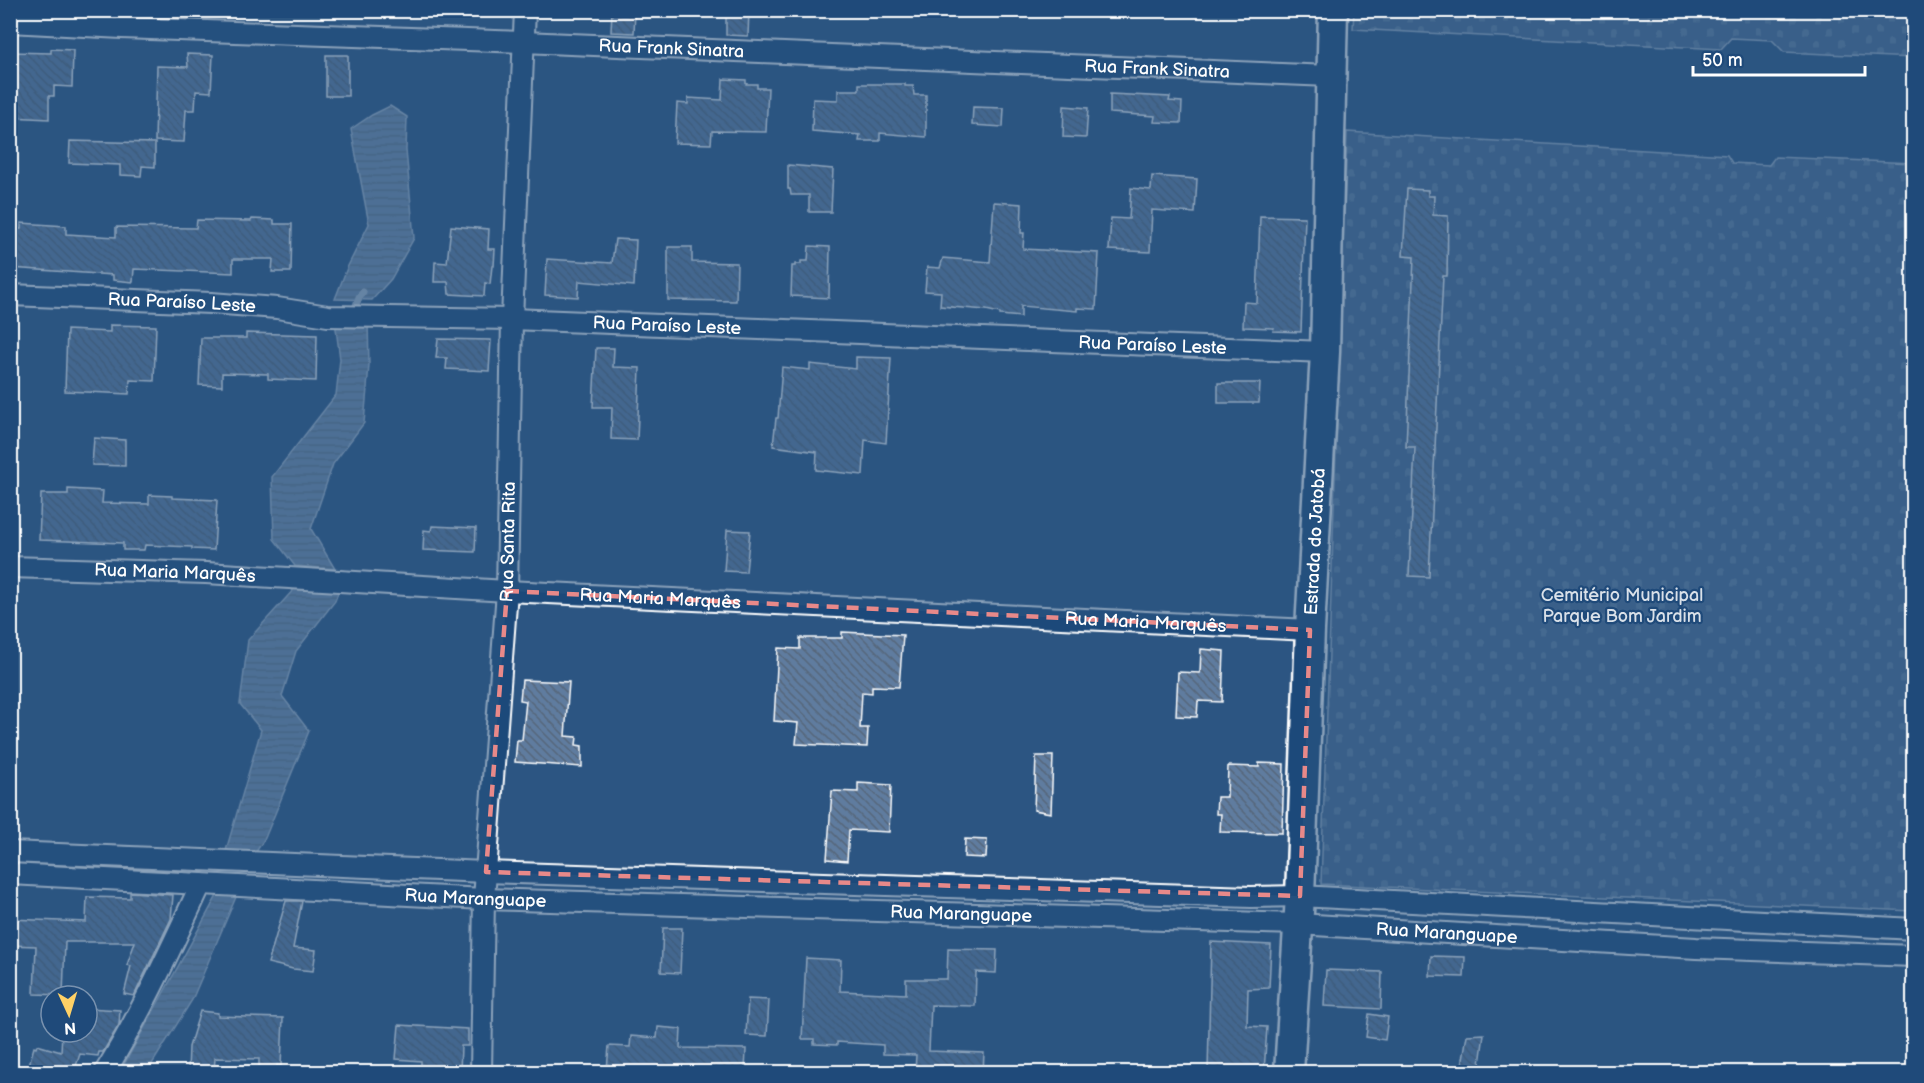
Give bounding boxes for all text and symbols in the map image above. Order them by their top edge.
street label: Rua Frank Sinatra [598,35,745,62]
scale bar [1693,39,1866,77]
text: 50 m [1702,50,1743,71]
street label: Rua Frank Sinatra [1084,55,1230,82]
street label: Rua Paraíso Leste [107,288,257,317]
street label: Rua Paraíso Leste [592,312,742,339]
street label: Rua Paraíso Leste [1078,331,1227,359]
street label: Estrada do Jatobá [1300,468,1329,616]
street label: Rua Santa Rita [496,481,520,603]
street label: Rua Maria Marquês [94,559,256,586]
street label: Rua Maria Marquês [579,584,742,613]
park label: Cemitério Municipal Parque Bom Jardim [1541,585,1703,627]
street label: Rua Maria Marquês [1064,608,1227,636]
street label: Rua Maranguape [404,884,547,911]
street label: Rua Maranguape [890,901,1033,926]
street label: Rua Maranguape [1375,918,1518,948]
north arrow [39,984,99,1044]
text: N [63,1018,77,1037]

